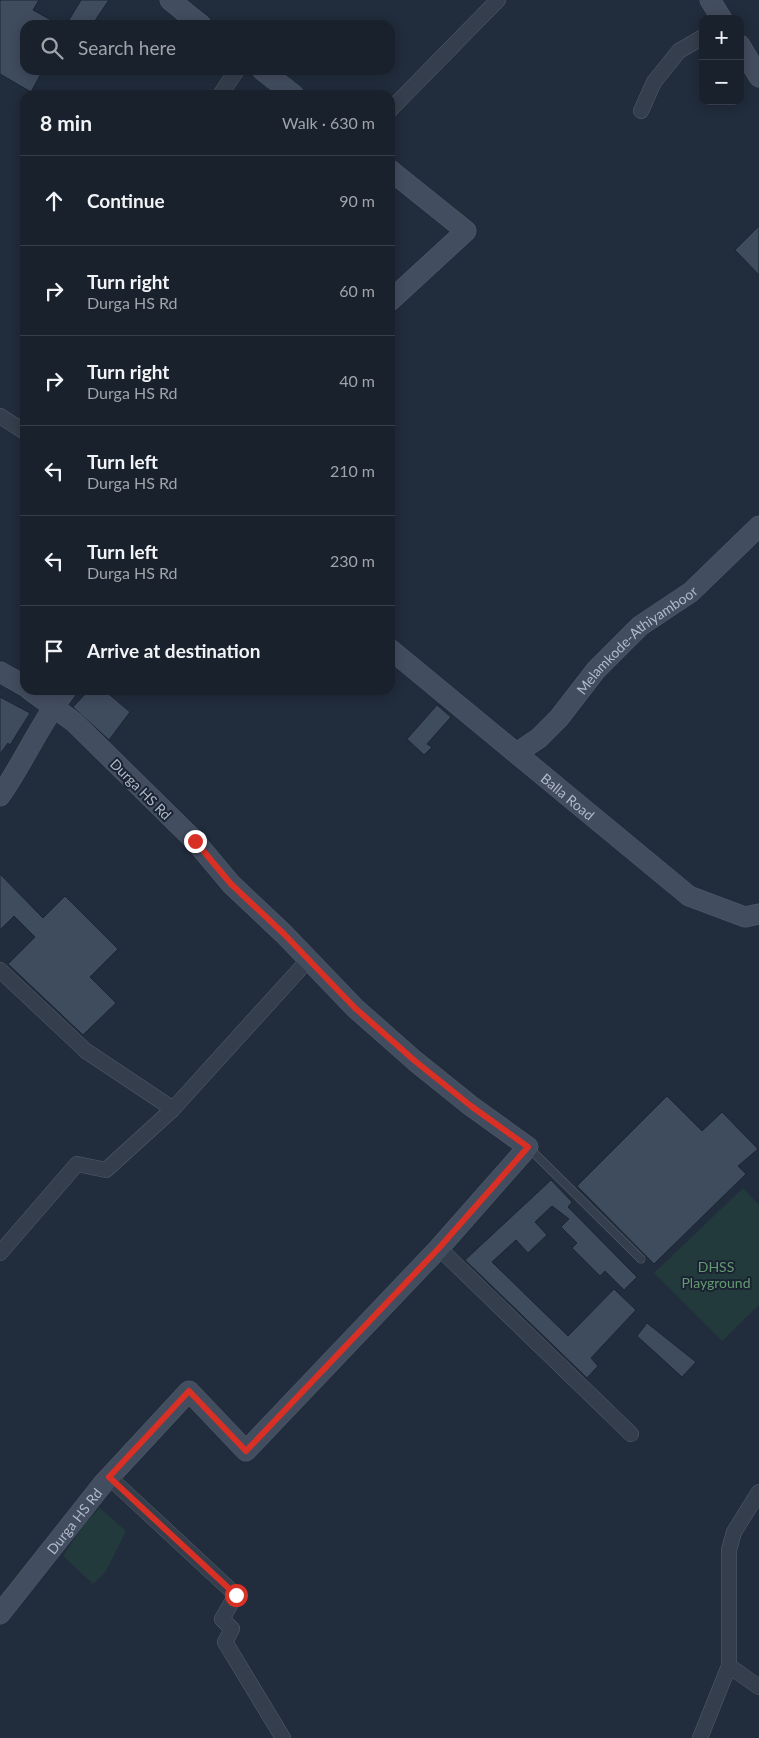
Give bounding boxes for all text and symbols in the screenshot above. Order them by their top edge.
map controls [699,15,744,105]
button: + [699,15,744,60]
search box [20,20,395,75]
icon: search [38,34,66,62]
text: Search here [78,36,176,59]
button: − [699,60,744,105]
text: 8 min [40,110,92,135]
text: Walk · 630 m [282,113,375,132]
icon: ahead [40,187,68,215]
text: Continue [87,189,165,212]
text: 90 m [339,191,375,210]
text: Turn right [87,270,169,293]
icon: right [40,277,68,305]
text: 60 m [339,281,375,300]
text: Durga HS Rd [87,293,178,312]
text: Turn right [87,360,169,383]
icon: right [40,367,68,395]
text: 40 m [339,371,375,390]
text: Durga HS Rd [87,383,178,402]
text: Turn left [87,450,158,473]
icon: left [40,457,68,485]
text: 210 m [330,461,375,480]
text: Durga HS Rd [87,473,178,492]
text: Turn left [87,540,158,563]
icon: left [40,547,68,575]
text: 230 m [330,551,375,570]
text: Durga HS Rd [87,563,178,582]
street label: Melamkode-Athiyamboor [572,582,701,697]
icon: arrive [40,637,68,665]
text: Arrive at destination [87,639,260,662]
street label: Durga HS Rd [107,755,175,823]
street label: Balla Road [538,769,598,823]
route end [184,830,207,853]
park label: DHSS Playground [681,1258,751,1291]
street label: Durga HS Rd [43,1484,105,1557]
route start [225,1584,248,1607]

